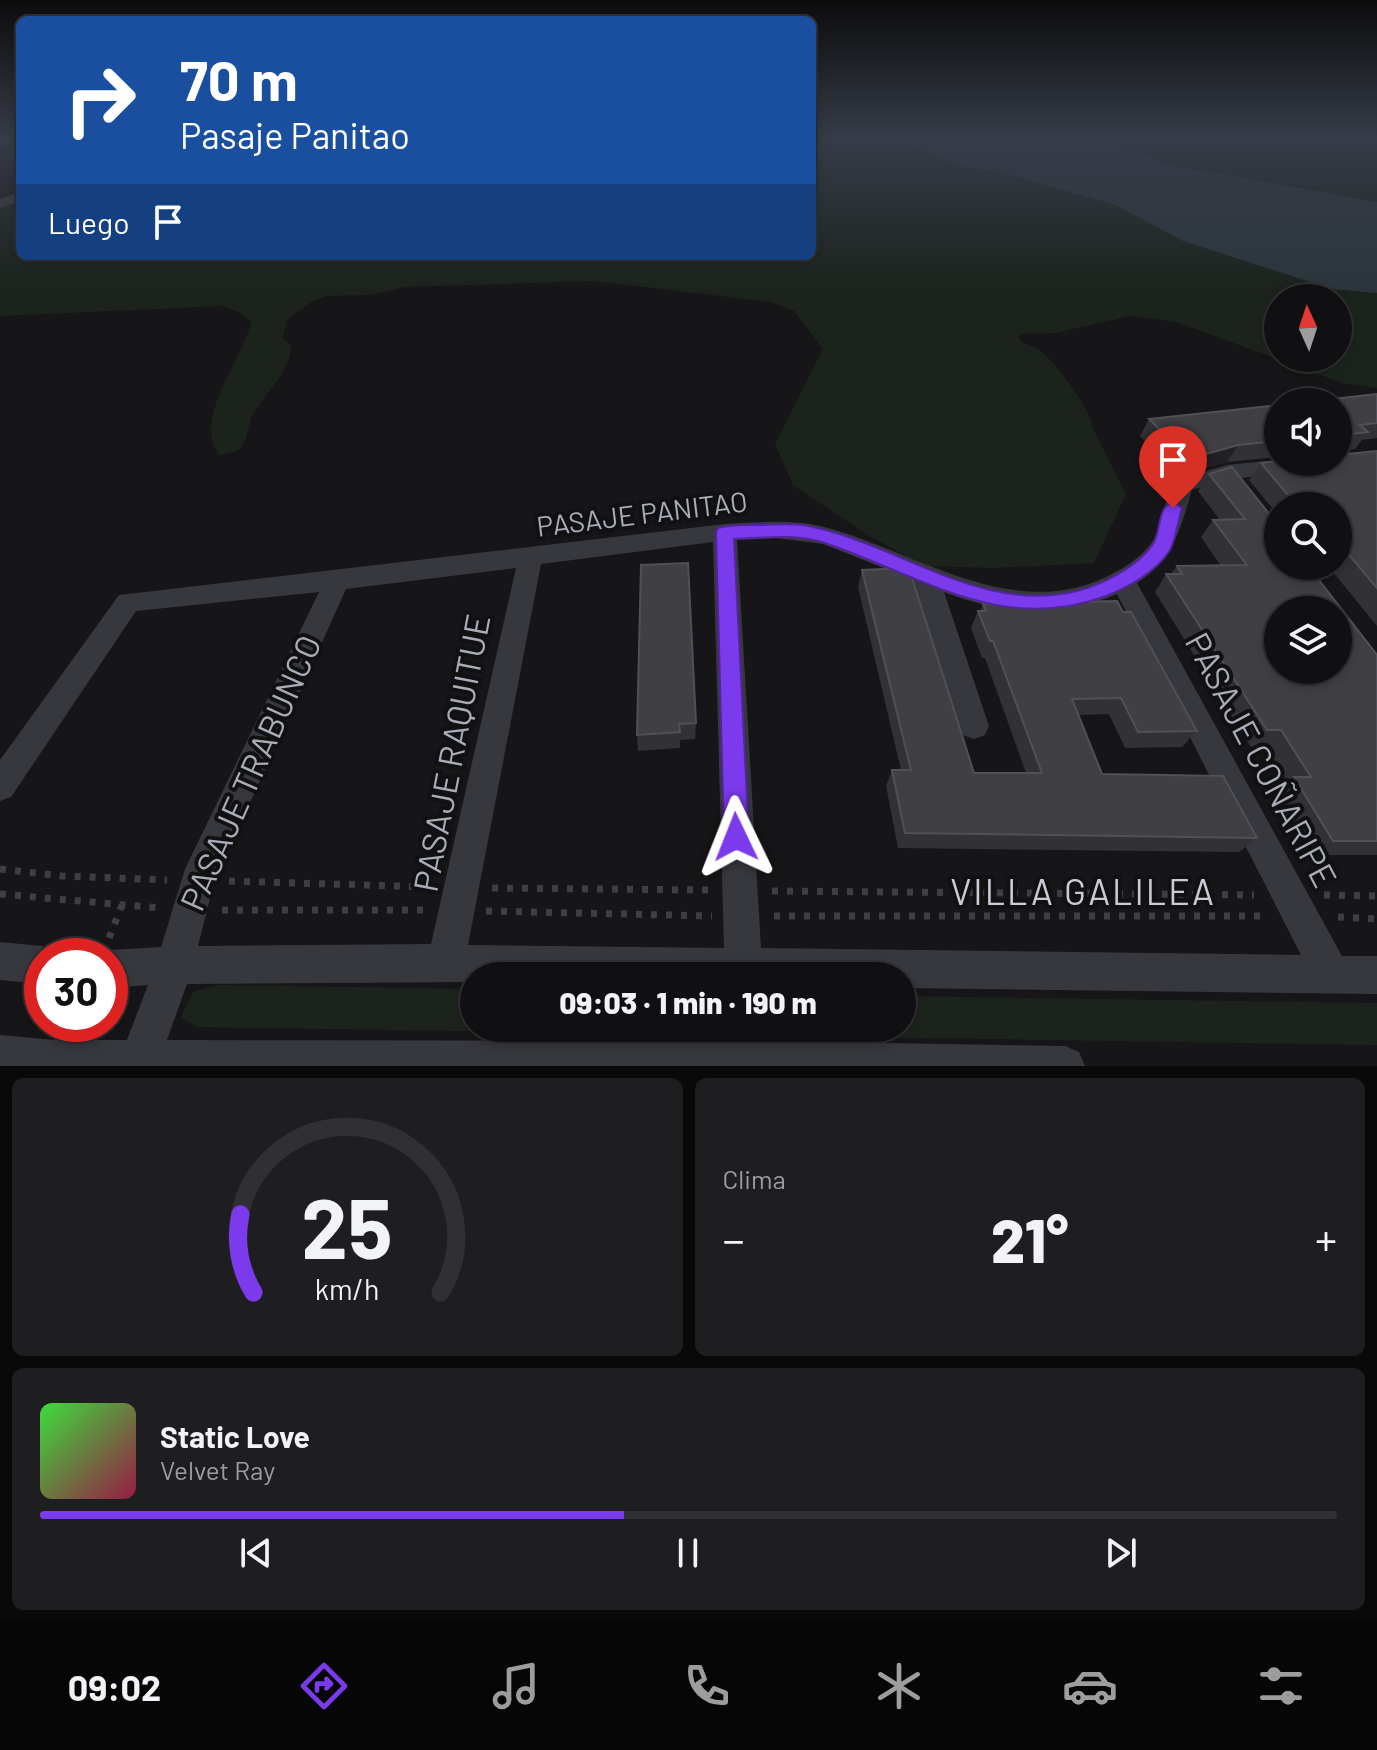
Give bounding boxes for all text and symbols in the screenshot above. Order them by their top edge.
text: 70 m [180,45,298,112]
icon: right [48,48,152,152]
text: Pasaje Panitao [180,113,410,156]
icon: arrive [146,200,190,244]
text: Luego [48,204,130,240]
north arrow [1264,284,1352,372]
map controls [1264,284,1352,684]
button: sound [1264,388,1352,476]
pin [1139,426,1207,508]
icon: arrive [1151,438,1195,482]
street label: PASAJE PANITAO [535,483,749,543]
button: search [1264,492,1352,580]
button: layers [1264,596,1352,684]
street label: PASAJE RAQUITUE [404,611,498,895]
street label: PASAJE COÑARIPE [1178,625,1347,894]
street label: PASAJE TRABUNCO [170,628,329,916]
position arrow [694,795,778,879]
district label: VILLA GALILEA [950,869,1216,912]
speed limit sign: 30 [24,938,128,1042]
text: 09:03 · 1 min · 190 m [559,984,817,1020]
text: Clima [723,1163,786,1194]
text: 25 [302,1176,393,1276]
text: 21° [991,1203,1069,1275]
text: − [723,1212,745,1265]
text: + [1315,1212,1337,1265]
text: km/h [315,1271,380,1306]
text: Static Love [160,1418,310,1454]
text: Velvet Ray [160,1454,275,1485]
icon: previous [234,1531,278,1575]
icon: pause [666,1531,710,1575]
icon: next [1099,1531,1143,1575]
icon: directions [296,1658,352,1714]
icon: music [488,1658,544,1714]
icon: phone [679,1658,735,1714]
icon: climate [871,1658,927,1714]
icon: car [1062,1658,1118,1714]
icon: filters [1253,1658,1309,1714]
text: 09:02 [68,1665,161,1708]

